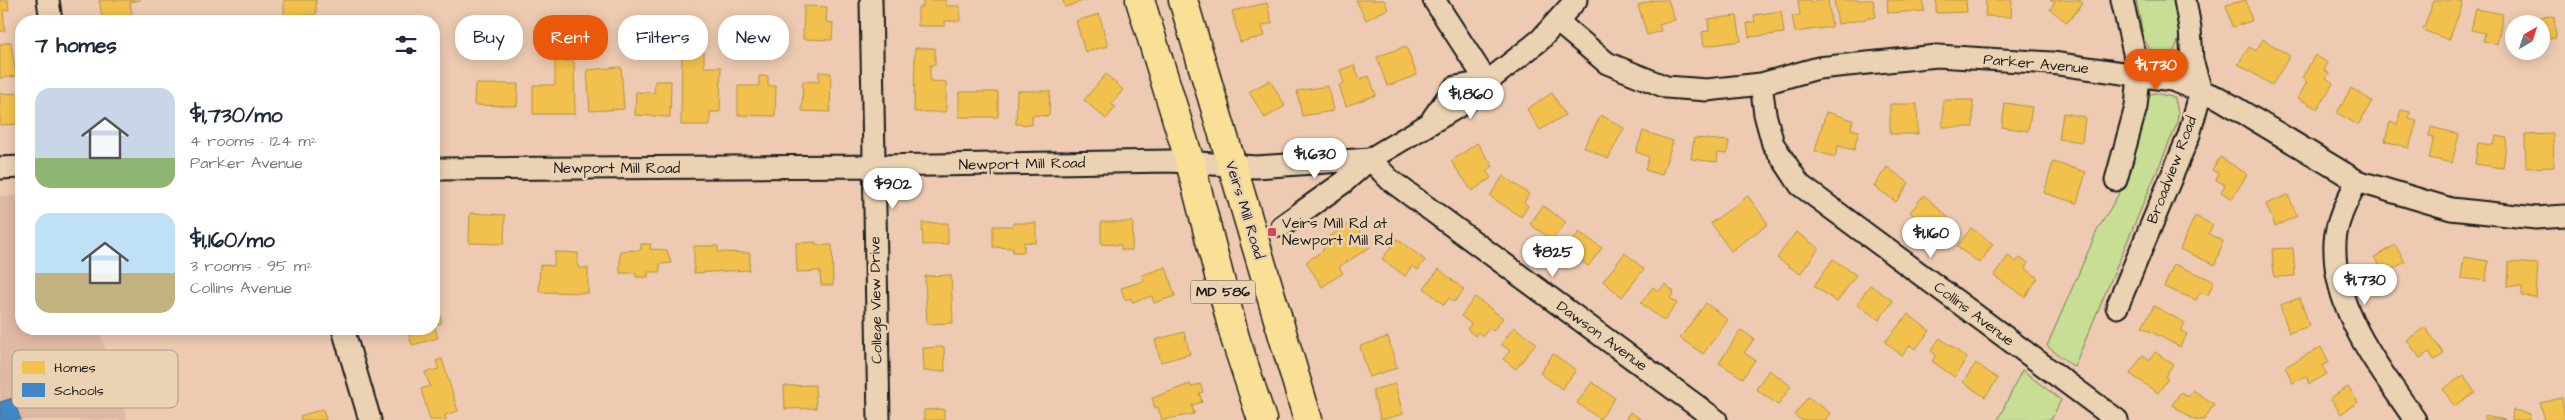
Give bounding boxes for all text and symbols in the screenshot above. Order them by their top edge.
chip: Buy [455,15,523,60]
chip: Rent [533,15,608,60]
chip: Filters [618,15,708,60]
chip: New [718,15,789,60]
north arrow [2505,15,2550,60]
map controls [2505,15,2550,60]
text: 7 homes [35,31,117,60]
icon: filters [392,31,420,59]
pin: $1,730 [2115,48,2197,91]
street label: Parker Avenue [1982,49,2090,79]
text: $1,730 [2135,54,2177,76]
pin: $1,860 [1430,78,1512,120]
text: $1,860 [1449,83,1493,105]
text: $1,730/mo [190,101,283,130]
icon: home [75,108,135,168]
street label: Broadview Road [2142,113,2202,227]
text: 4 rooms · 124 m² [190,130,317,152]
pin: $1,630 [1274,138,1356,180]
text: $1,630 [1294,143,1336,165]
text: Parker Avenue [190,152,303,174]
street label: Newport Mill Road [959,152,1086,176]
street label: Newport Mill Road [554,158,681,179]
street label: Veirs Mill Road [1220,158,1270,262]
pin: $902 [863,168,923,210]
text: $902 [874,173,912,195]
place label: Veirs Mill Rd at Newport Mill Rd [1282,213,1393,251]
pin: $1,160 [1890,216,1972,259]
text: $1,160 [1913,222,1949,244]
text: $1,160/mo [190,226,275,255]
marker: Veirs Mill Rd at Newport Mill Rd [1266,226,1278,238]
icon: home [75,233,135,293]
street label: College View Drive [864,236,889,364]
pin: $825 [1523,236,1583,278]
text: $825 [1533,241,1573,263]
text: 3 rooms · 95 m² [190,255,312,277]
pin: $1,730 [2324,264,2406,306]
text: $1,730 [2344,269,2386,291]
text: Collins Avenue [190,277,292,299]
street label: Collins Avenue [1929,277,2019,351]
road number: MD 586 [1190,280,1256,304]
street label: Dawson Avenue [1552,296,1652,376]
legend [12,350,178,408]
text: Homes [54,358,96,378]
text: Schools [54,381,104,401]

